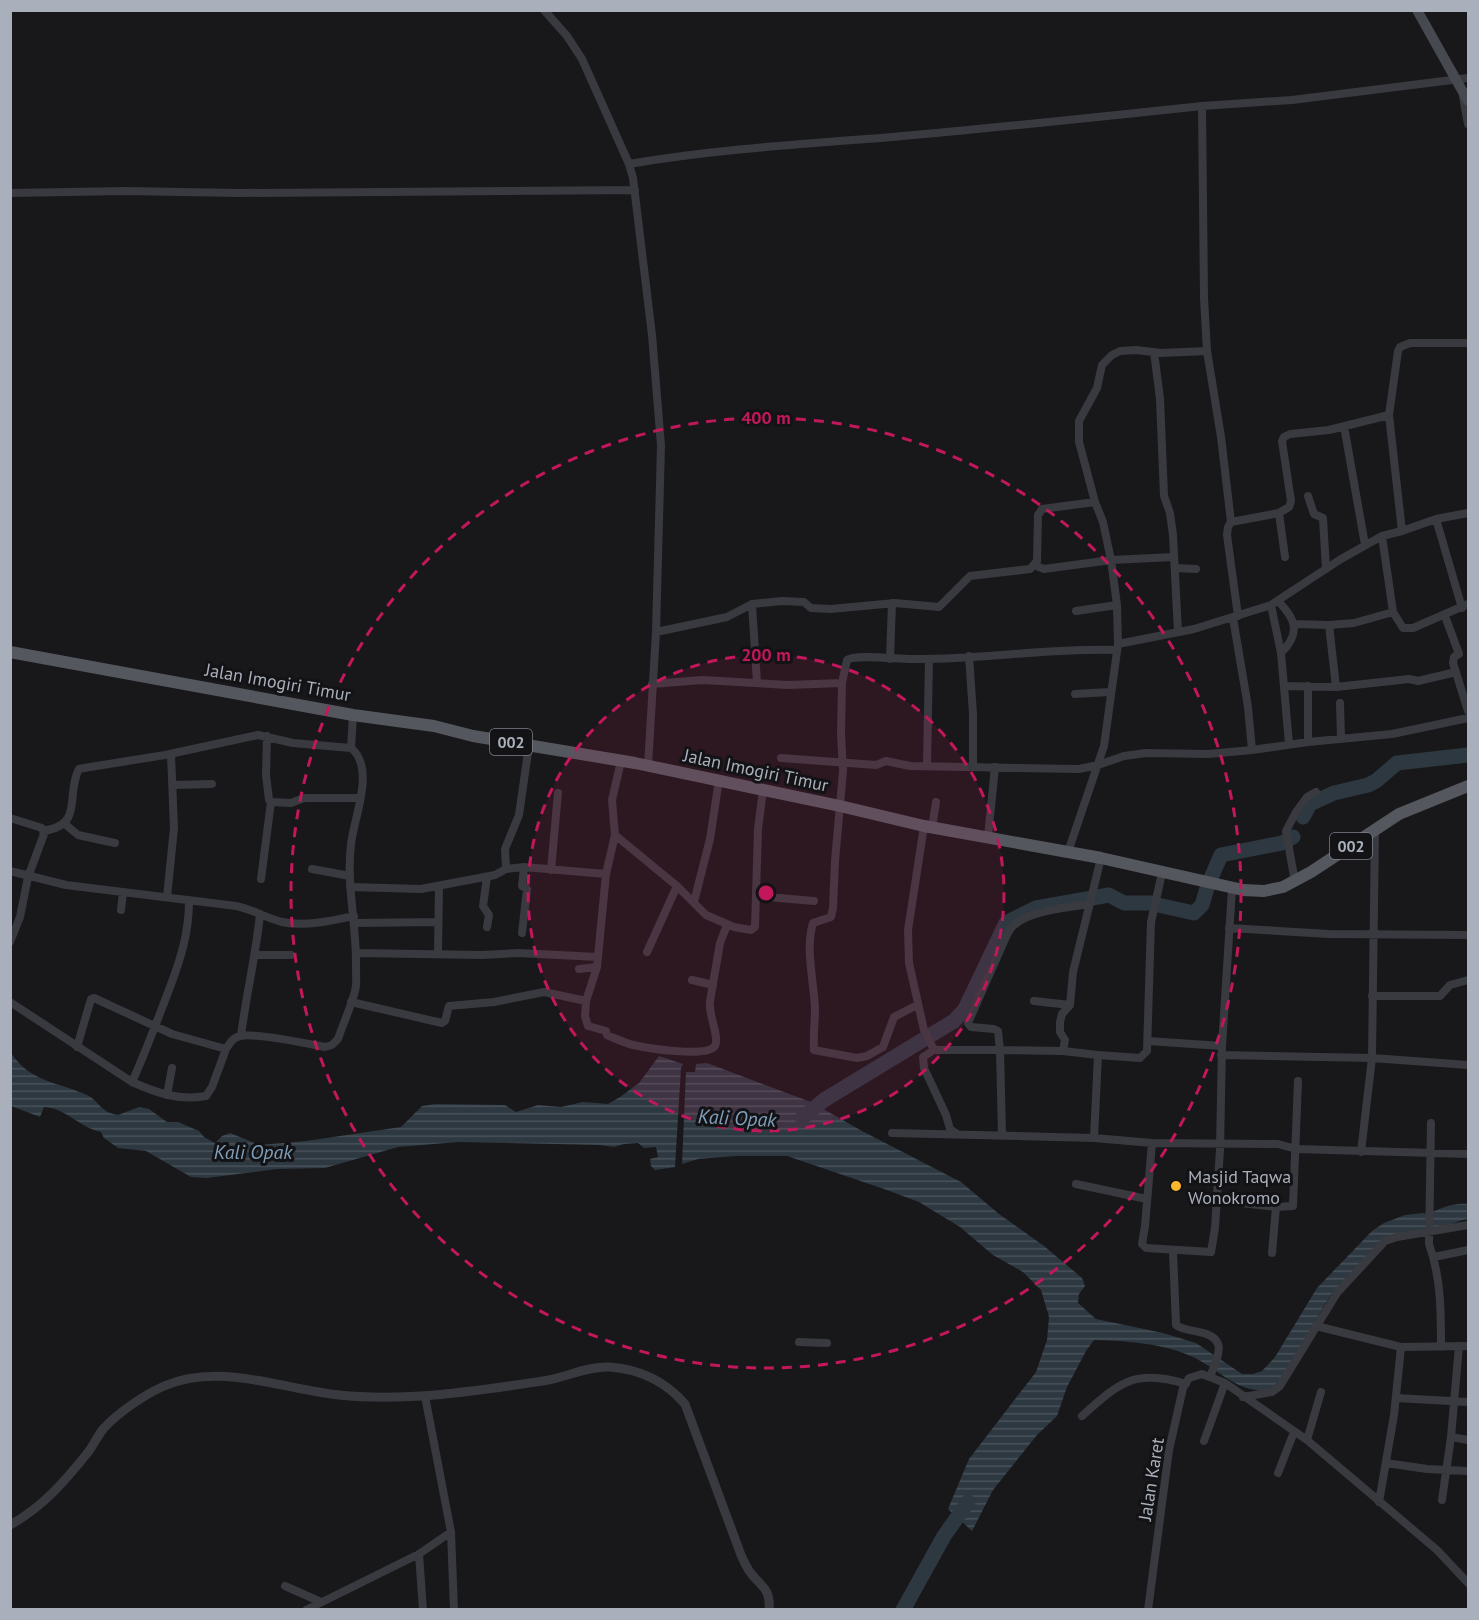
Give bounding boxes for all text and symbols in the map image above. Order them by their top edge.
text: 400 m [741,406,791,429]
text: 200 m [741,643,791,666]
street label: Jalan Imogiri Timur [202,658,353,706]
road number: 002 [490,729,532,755]
street label: Jalan Imogiri Timur [681,743,830,797]
road number: 002 [1330,833,1372,859]
centre of rings [756,883,776,903]
water label: Kali Opak [697,1103,778,1133]
water label: Kali Opak [214,1139,293,1165]
place label: Masjid Taqwa Wonokromo [1188,1165,1291,1209]
marker: Masjid Taqwa Wonokromo [1169,1179,1183,1193]
street label: Jalan Karet [1133,1436,1169,1523]

